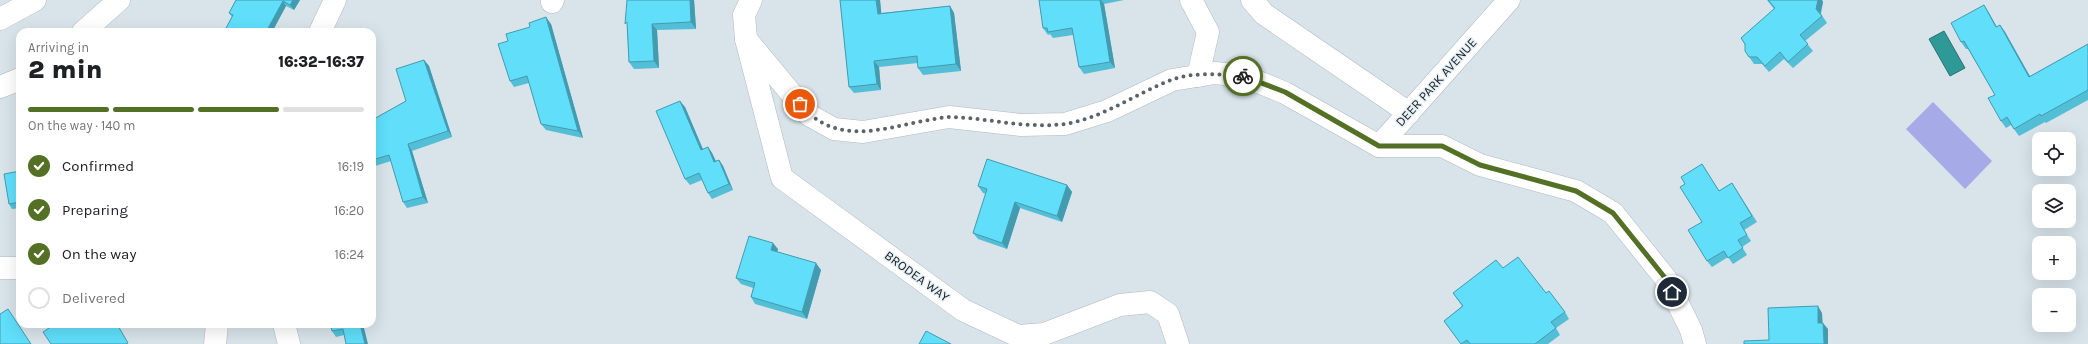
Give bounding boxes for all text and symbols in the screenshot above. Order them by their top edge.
street label: DEER PARK AVENUE [1392,35,1480,129]
text: Arriving in [28,40,89,55]
text: 16:32–16:37 [278,53,364,71]
text: 2 min [28,54,103,85]
courier [1223,56,1263,96]
icon: bike [1232,65,1254,87]
pin [783,87,817,121]
icon: bag [789,93,811,115]
text: On the way · 140 m [28,118,135,133]
map controls [2032,132,2076,332]
button: locate [2032,132,2076,176]
icon: check [28,155,50,177]
text: Confirmed [62,157,134,175]
text: 16:19 [337,159,364,174]
button: layers [2032,184,2076,228]
icon: check [28,199,50,221]
text: Preparing [62,201,128,219]
text: 16:20 [334,203,364,218]
button: + [2032,236,2076,280]
icon: check [28,243,50,265]
text: On the way [62,245,136,263]
text: 16:24 [334,247,364,262]
street label: BRODEA WAY [882,247,952,305]
pin [1655,275,1689,309]
icon: home [1661,281,1683,303]
button: − [2032,288,2076,332]
text: Delivered [62,289,126,307]

